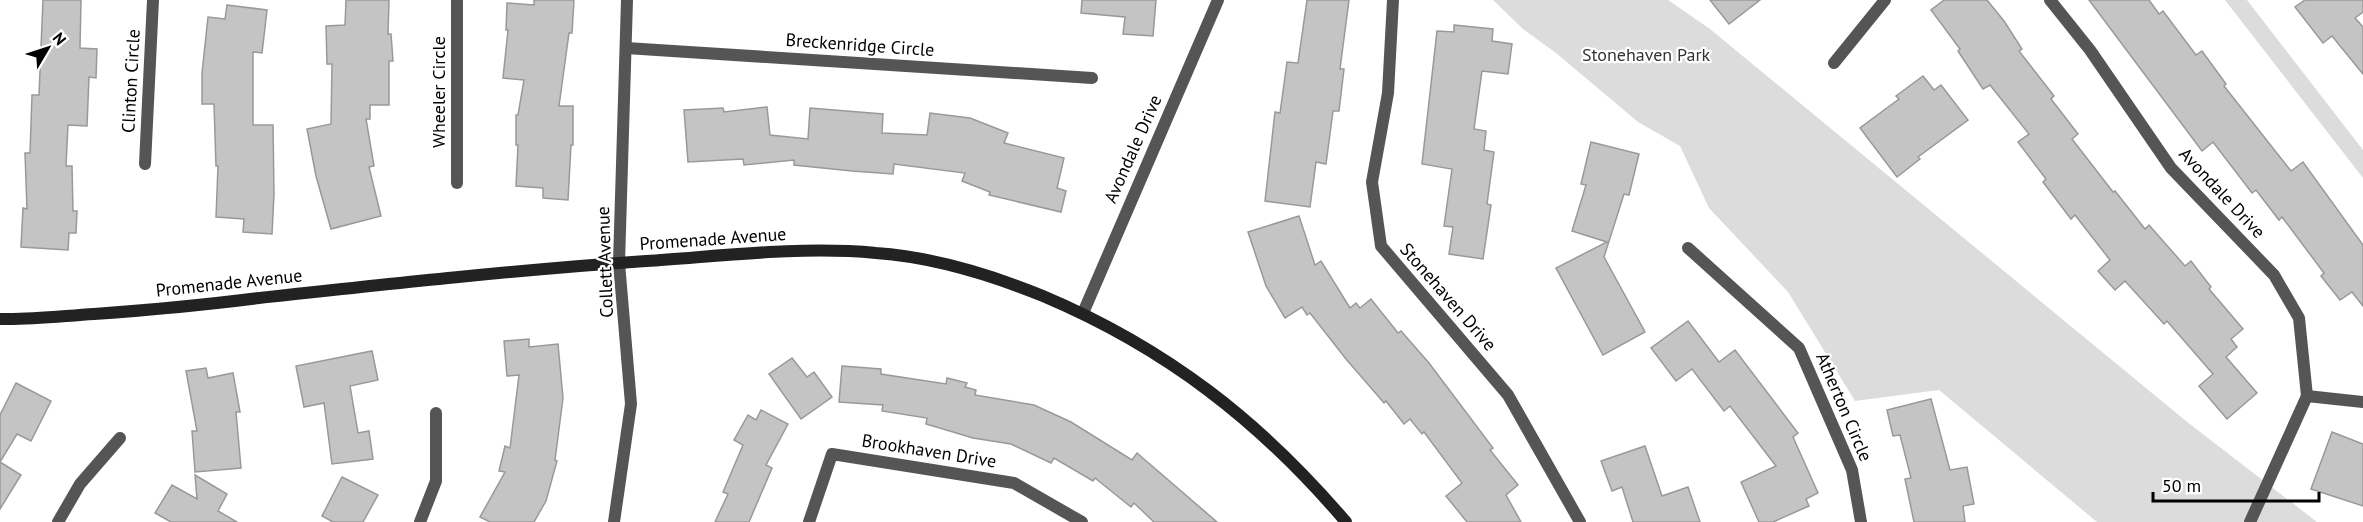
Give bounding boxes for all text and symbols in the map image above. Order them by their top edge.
north arrow [18,18,78,78]
text: N [49,28,71,49]
street label: Clinton Circle [116,28,145,134]
street label: Breckenridge Circle [785,28,935,61]
street label: Wheeler Circle [427,36,450,148]
park label: Stonehaven Park [1582,43,1711,66]
street label: Avondale Drive [1098,91,1167,206]
street label: Avondale Drive [2174,142,2270,243]
street label: Collett Avenue [591,206,618,318]
street label: Promenade Avenue [639,222,787,255]
street label: Stonehaven Drive [1395,238,1502,355]
street label: Promenade Avenue [155,263,303,302]
street label: Atherton Circle [1811,349,1878,465]
street label: Brookhaven Drive [860,429,998,472]
scale bar [2153,465,2320,503]
text: 50 m [2162,474,2201,497]

